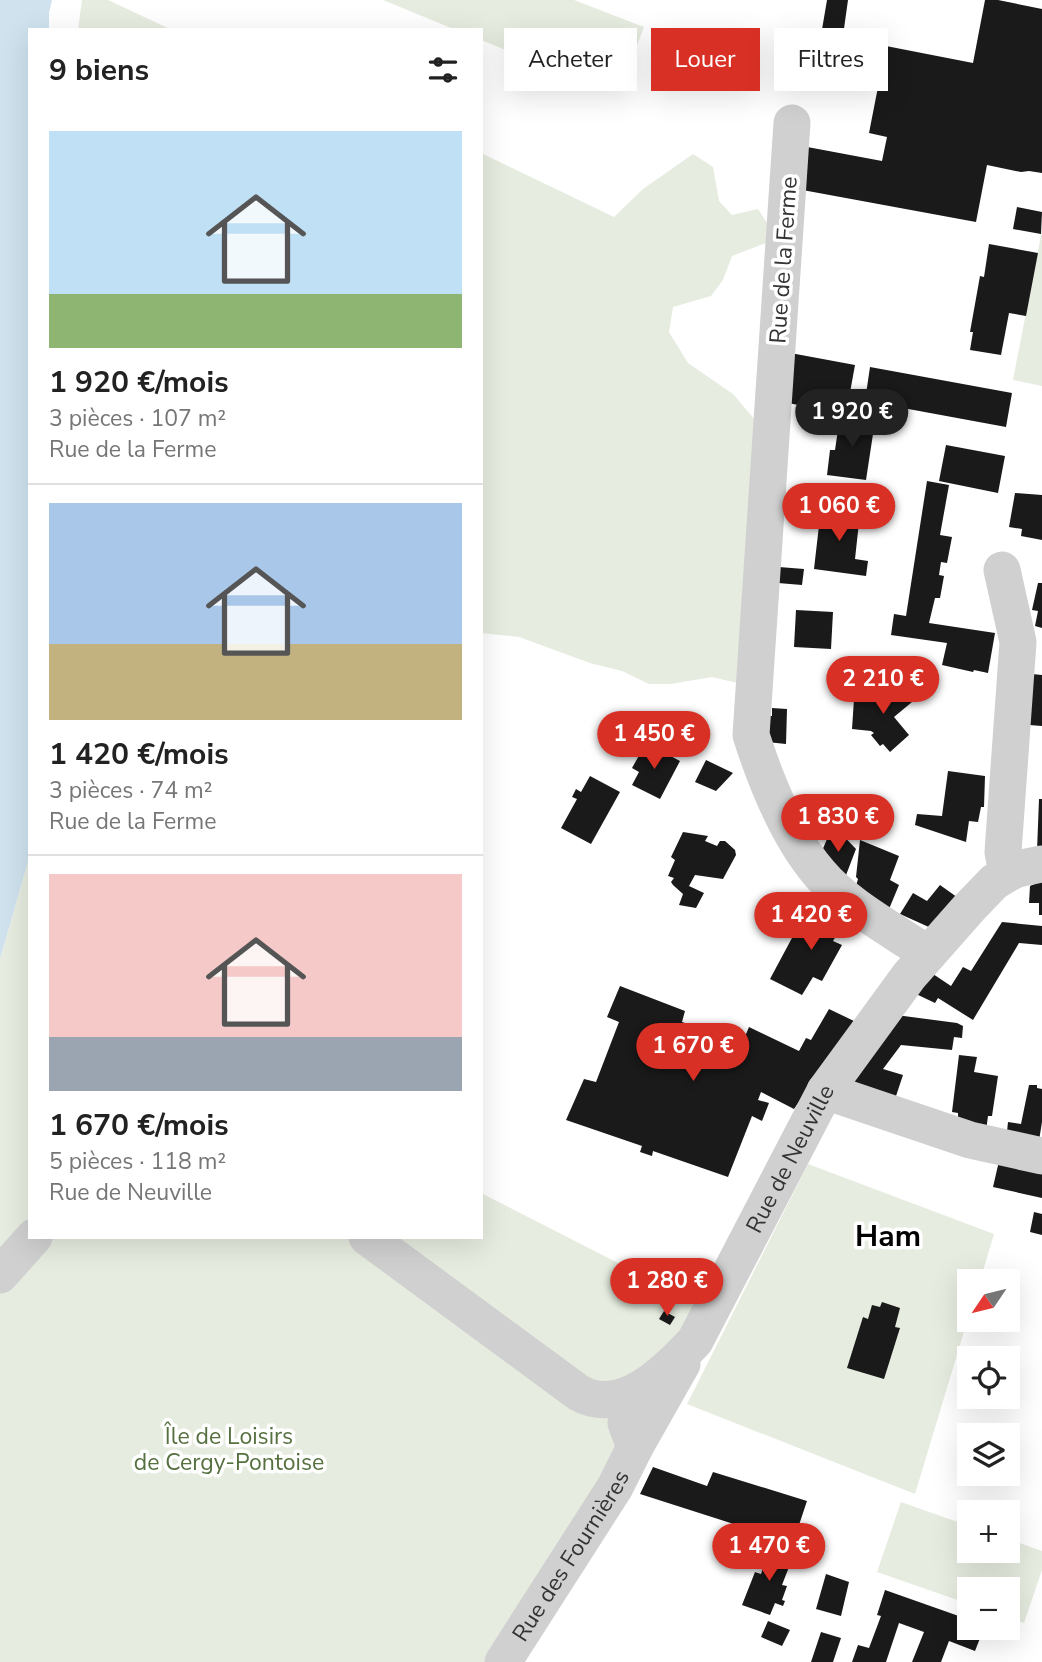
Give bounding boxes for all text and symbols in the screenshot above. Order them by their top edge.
chip: Acheter [504,28,637,91]
chip: Louer [651,28,760,91]
chip: Filtres [774,28,888,91]
text: 9 biens [49,50,149,91]
icon: filters [424,51,462,89]
street label: Rue de la Ferme [762,175,805,345]
icon: home [193,176,319,302]
text: 1 920 €/mois [49,362,229,403]
pin: 1 920 € [787,390,917,449]
text: 1 920 € [811,396,893,427]
text: 3 pièces · 107 m² [49,403,226,434]
text: Rue de la Ferme [49,434,216,465]
pin: 1 060 € [774,484,904,543]
text: 1 060 € [798,490,880,521]
icon: home [193,548,319,674]
pin: 2 210 € [818,656,948,716]
text: 2 210 € [842,663,924,694]
pin: 1 450 € [589,712,719,771]
text: 1 450 € [613,718,695,749]
text: 1 420 €/mois [49,734,229,775]
text: 3 pièces · 74 m² [49,775,212,806]
pin: 1 830 € [773,794,903,854]
text: 1 830 € [797,801,879,832]
text: Rue de la Ferme [49,806,216,837]
pin: 1 420 € [746,892,876,952]
text: 1 420 € [770,899,852,930]
icon: home [193,919,319,1045]
pin: 1 670 € [628,1024,758,1083]
text: 1 670 € [652,1030,734,1061]
street label: Rue de Neuville [739,1079,842,1238]
text: 1 670 €/mois [49,1105,229,1146]
text: 5 pièces · 118 m² [49,1146,226,1177]
text: Rue de Neuville [49,1177,212,1208]
district label: Ham [855,1216,921,1257]
pin: 1 280 € [602,1258,732,1318]
text: 1 280 € [626,1265,708,1296]
north arrow [957,1269,1020,1332]
map controls [957,1269,1020,1640]
button: locate [957,1346,1020,1409]
park label: Île de Loisirs de Cergy-Pontoise [134,1421,324,1478]
button: layers [957,1423,1020,1486]
street label: Rue des Fournières [505,1465,637,1648]
button: + [957,1500,1020,1563]
pin: 1 470 € [704,1524,834,1583]
text: 1 470 € [728,1530,810,1561]
button: − [957,1577,1020,1640]

